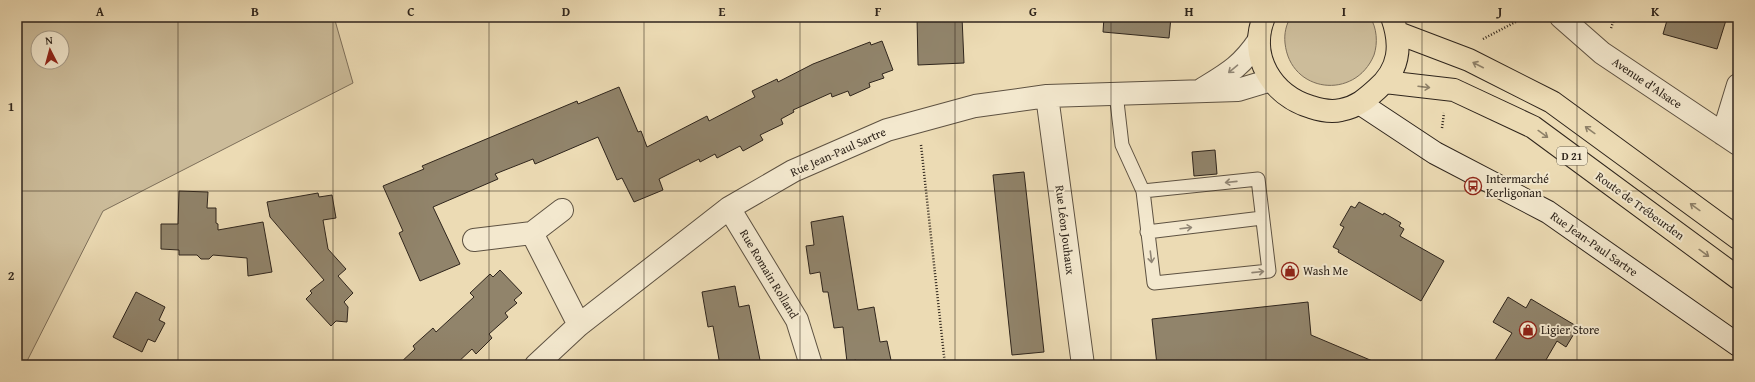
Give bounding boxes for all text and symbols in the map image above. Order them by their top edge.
text: A [96,2,105,21]
text: B [251,2,259,21]
text: C [407,2,415,21]
text: D [562,2,570,21]
text: E [719,2,726,21]
text: F [875,2,882,21]
text: G [1029,2,1037,21]
text: H [1184,2,1194,21]
text: I [1342,2,1346,21]
text: J [1496,2,1503,21]
text: K [1651,2,1660,21]
north arrow [30,30,70,70]
text: N [44,32,54,48]
street label: Avenue d'Alsace [1609,53,1686,112]
one-way arrow [1473,60,1485,68]
one-way arrow [1228,65,1239,74]
one-way arrow [1417,83,1430,91]
text: 1 [8,97,14,116]
street label: Rue Jean-Paul Sartre [787,123,889,180]
one-way arrow [1585,126,1596,134]
one-way arrow [1537,130,1548,138]
road number: D 21 [1557,147,1587,165]
street label: Route de Trébeurden [1592,168,1688,244]
place label: Intermarché Kerligonan [1486,170,1549,201]
bus stop icon: Intermarché Kerligonan [1463,176,1483,196]
one-way arrow [1225,178,1238,186]
street label: Rue Léon Jouhaux [1052,184,1080,277]
one-way arrow [1690,202,1701,211]
street label: Rue Jean-Paul Sartre [1547,207,1642,280]
one-way arrow [1179,224,1192,231]
street label: Rue Romain Rolland [736,226,803,322]
one-way arrow [1698,249,1709,257]
one-way arrow [1147,250,1155,263]
shop icon: Wash Me [1280,261,1300,281]
place label: Wash Me [1303,262,1348,279]
text: 2 [8,266,15,285]
one-way arrow [1251,268,1264,276]
shop icon: Ligier Store [1518,320,1538,340]
place label: Ligier Store [1541,321,1600,338]

